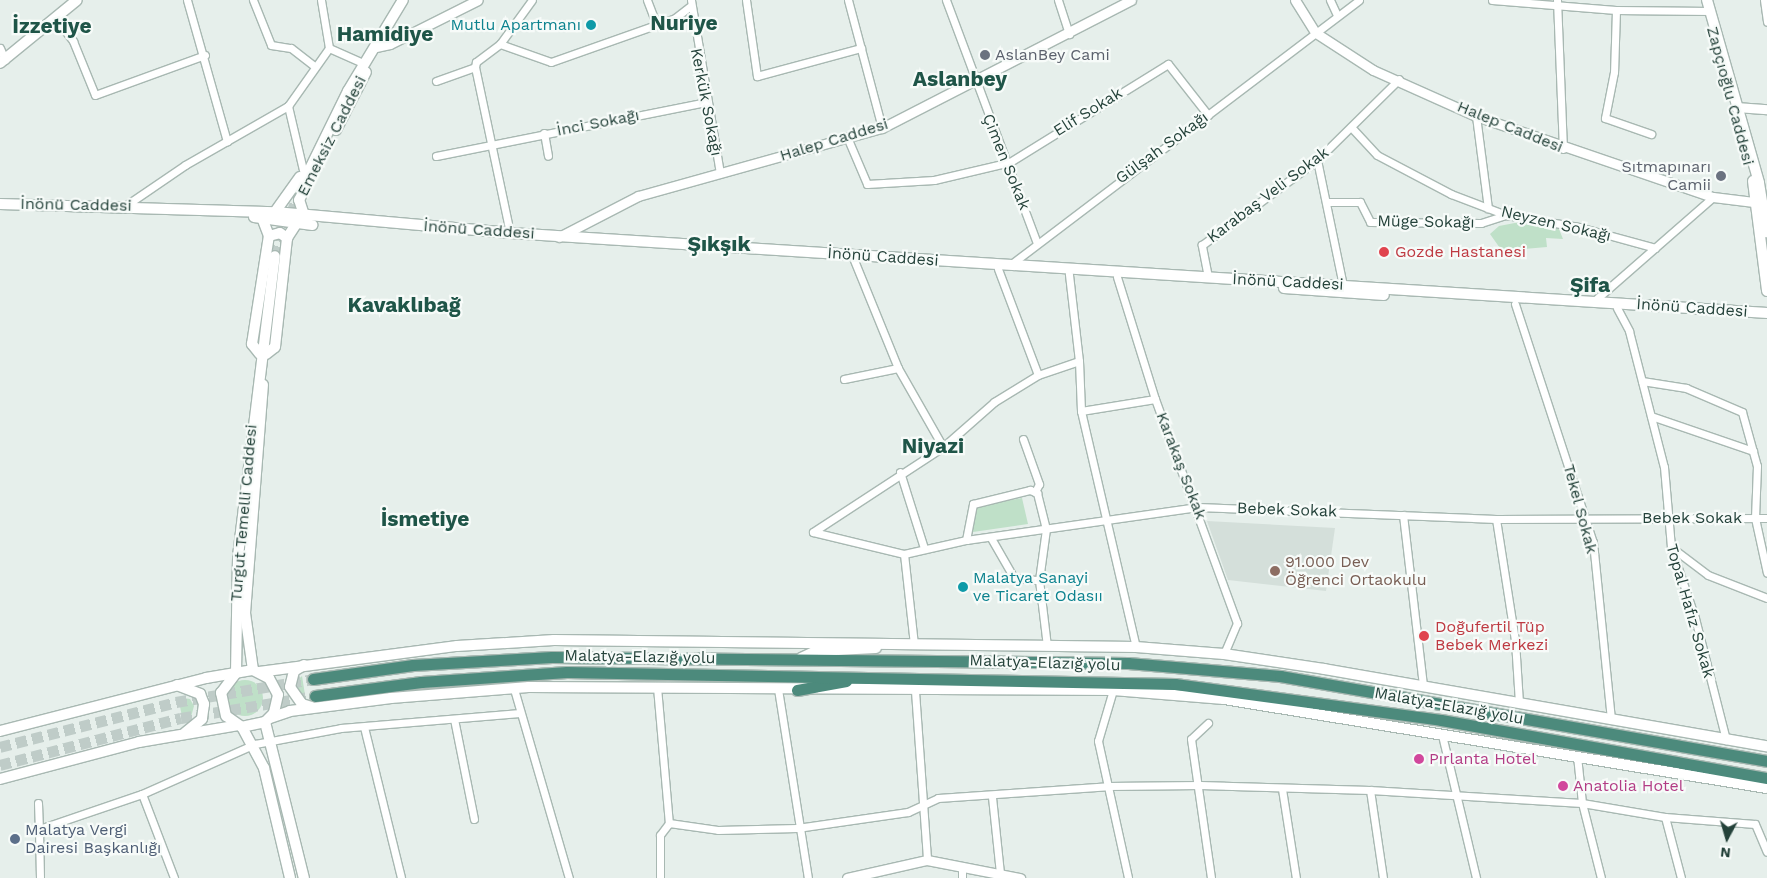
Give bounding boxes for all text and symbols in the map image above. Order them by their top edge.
district label: Nuriye [650,10,718,36]
district label: İzzetiye [12,13,92,39]
place label: Mutlu Apartmanı [450,15,581,35]
marker: Mutlu Apartmanı [585,19,597,31]
district label: Hamidiye [337,21,433,47]
street label: Zapçıoğlu Caddesi [1702,25,1758,167]
place label: AslanBey Cami [995,45,1110,65]
street label: Kerkük Sokağı [686,46,726,158]
marker: AslanBey Cami [979,49,991,61]
district label: Aslanbey [913,66,1007,92]
street label: Emeksiz Caddesi [293,73,371,199]
street label: Elif Sokak [1050,83,1126,141]
street label: Halep Caddesi [1454,97,1566,157]
street label: İnci Sokağı [555,106,641,140]
street label: Gülşah Sokağı [1112,108,1212,188]
street label: Çimen Sokak [978,111,1034,213]
street label: Halep Caddesi [777,114,891,166]
street label: Karabaş Veli Sokak [1203,143,1333,247]
place label: Sıtmapınarı Camii [1622,157,1711,195]
marker: Sıtmapınarı Camii [1715,170,1727,182]
street label: İnönü Caddesi [20,194,132,216]
street label: Neyzen Sokağı [1499,202,1613,246]
street label: Müge Sokağı [1377,212,1475,232]
street label: İnönü Caddesi [423,217,535,243]
district label: Şıkşık [688,231,750,257]
place label: Gozde Hastanesi [1395,242,1526,262]
street label: İnönü Caddesi [827,244,939,270]
marker: Gozde Hastanesi [1377,245,1391,259]
street label: İnönü Caddesi [1232,269,1344,295]
district label: Şifa [1570,272,1610,298]
district label: Kavaklıbağ [348,292,460,318]
street label: İnönü Caddesi [1636,295,1748,321]
street label: Karakaş Sokak [1152,410,1210,522]
street label: Turgut Temelli Caddesi [227,423,261,603]
district label: Niyazi [902,433,964,459]
street label: Tekel Sokak [1559,462,1601,556]
street label: Bebek Sokak [1237,499,1337,521]
district label: İsmetiye [381,506,469,532]
street label: Bebek Sokak [1642,508,1742,528]
street label: Topal Hafız Sokak [1662,542,1718,680]
place label: 91.000 Dev Öğrenci Ortaokulu [1285,552,1427,590]
marker: 91.000 Dev Öğrenci Ortaokulu [1269,565,1281,577]
place label: Malatya Sanayi ve Ticaret Odasıı [973,568,1103,606]
marker: Malatya Sanayi ve Ticaret Odasıı [957,581,969,593]
place label: Doğufertil Tüp Bebek Merkezi [1435,617,1549,655]
marker: Doğufertil Tüp Bebek Merkezi [1417,629,1431,643]
street label: Malatya-Elazığ yolu [564,646,716,668]
street label: Malatya-Elazığ yolu [969,651,1121,675]
street label: Malatya-Elazığ yolu [1373,683,1525,729]
place label: Pırlanta Hotel [1429,749,1536,769]
marker: Pırlanta Hotel [1413,753,1425,765]
place label: Anatolia Hotel [1573,776,1684,796]
marker: Anatolia Hotel [1557,780,1569,792]
north arrow [1702,813,1752,863]
place label: Malatya Vergi Dairesi Başkanlığı [25,820,161,858]
marker: Malatya Vergi Dairesi Başkanlığı [9,833,21,845]
text: N [1719,844,1731,861]

